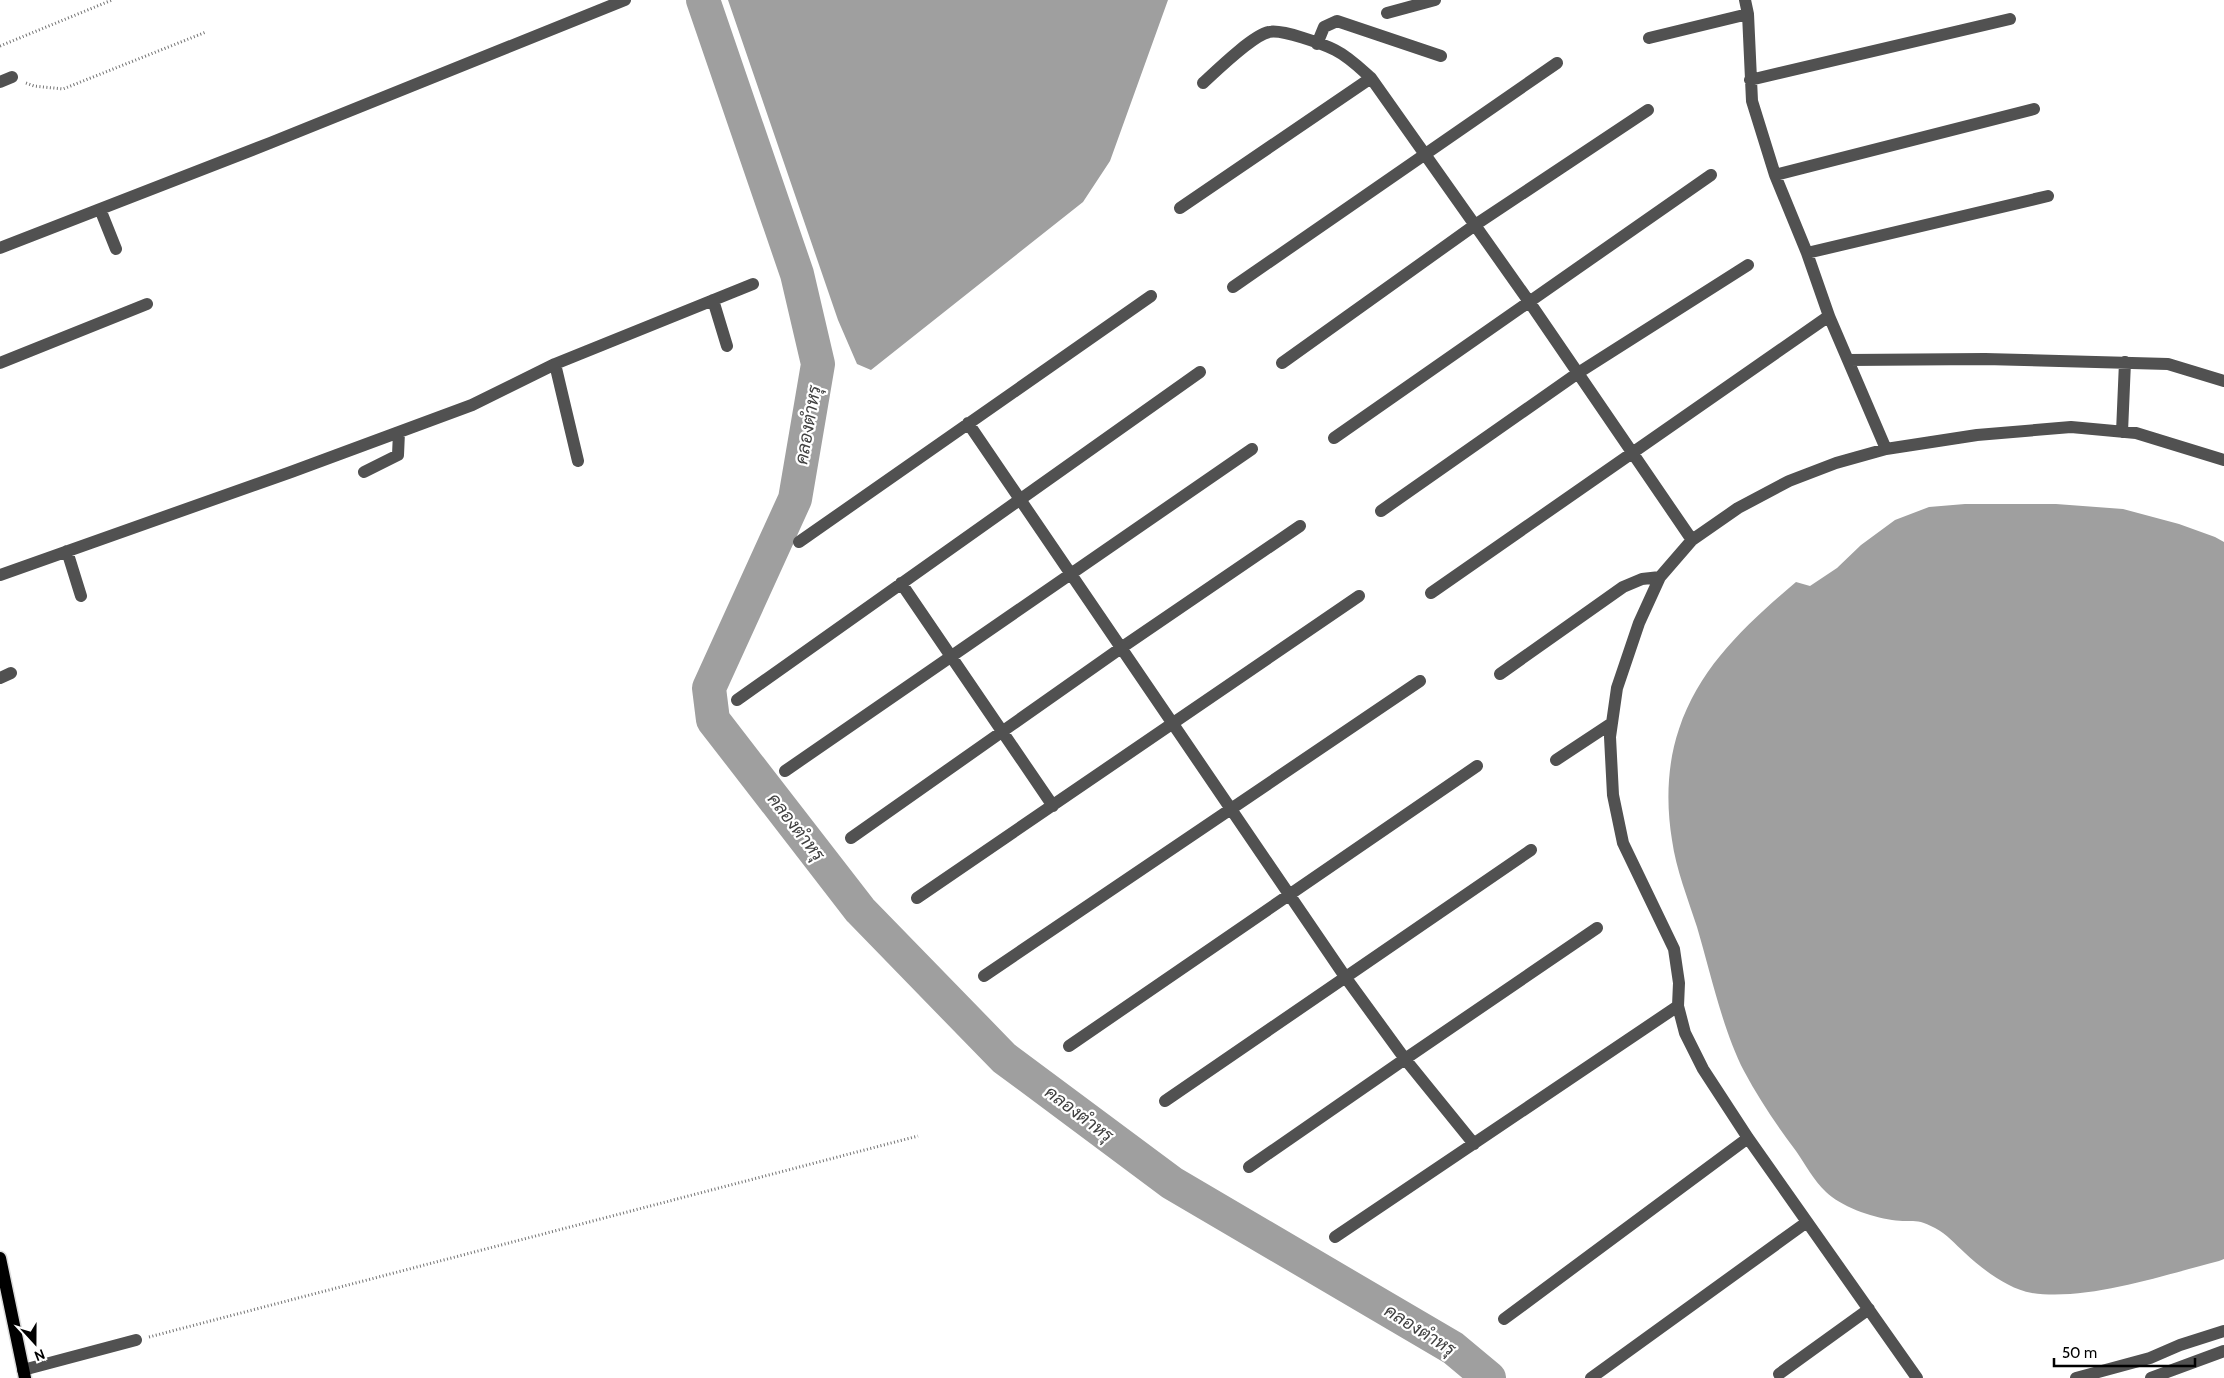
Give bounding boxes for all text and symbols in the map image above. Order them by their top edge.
water label: คลองตำหรุ [790,383,827,466]
water label: คลองตำหรุ [762,789,830,867]
water label: คลองตำหรุ [1040,1081,1119,1148]
water label: คลองตำหรุ [1380,1300,1461,1362]
north arrow [10,1318,60,1368]
scale bar [2054,1336,2195,1368]
text: 50 m [2062,1344,2097,1362]
text: N [32,1345,48,1365]

